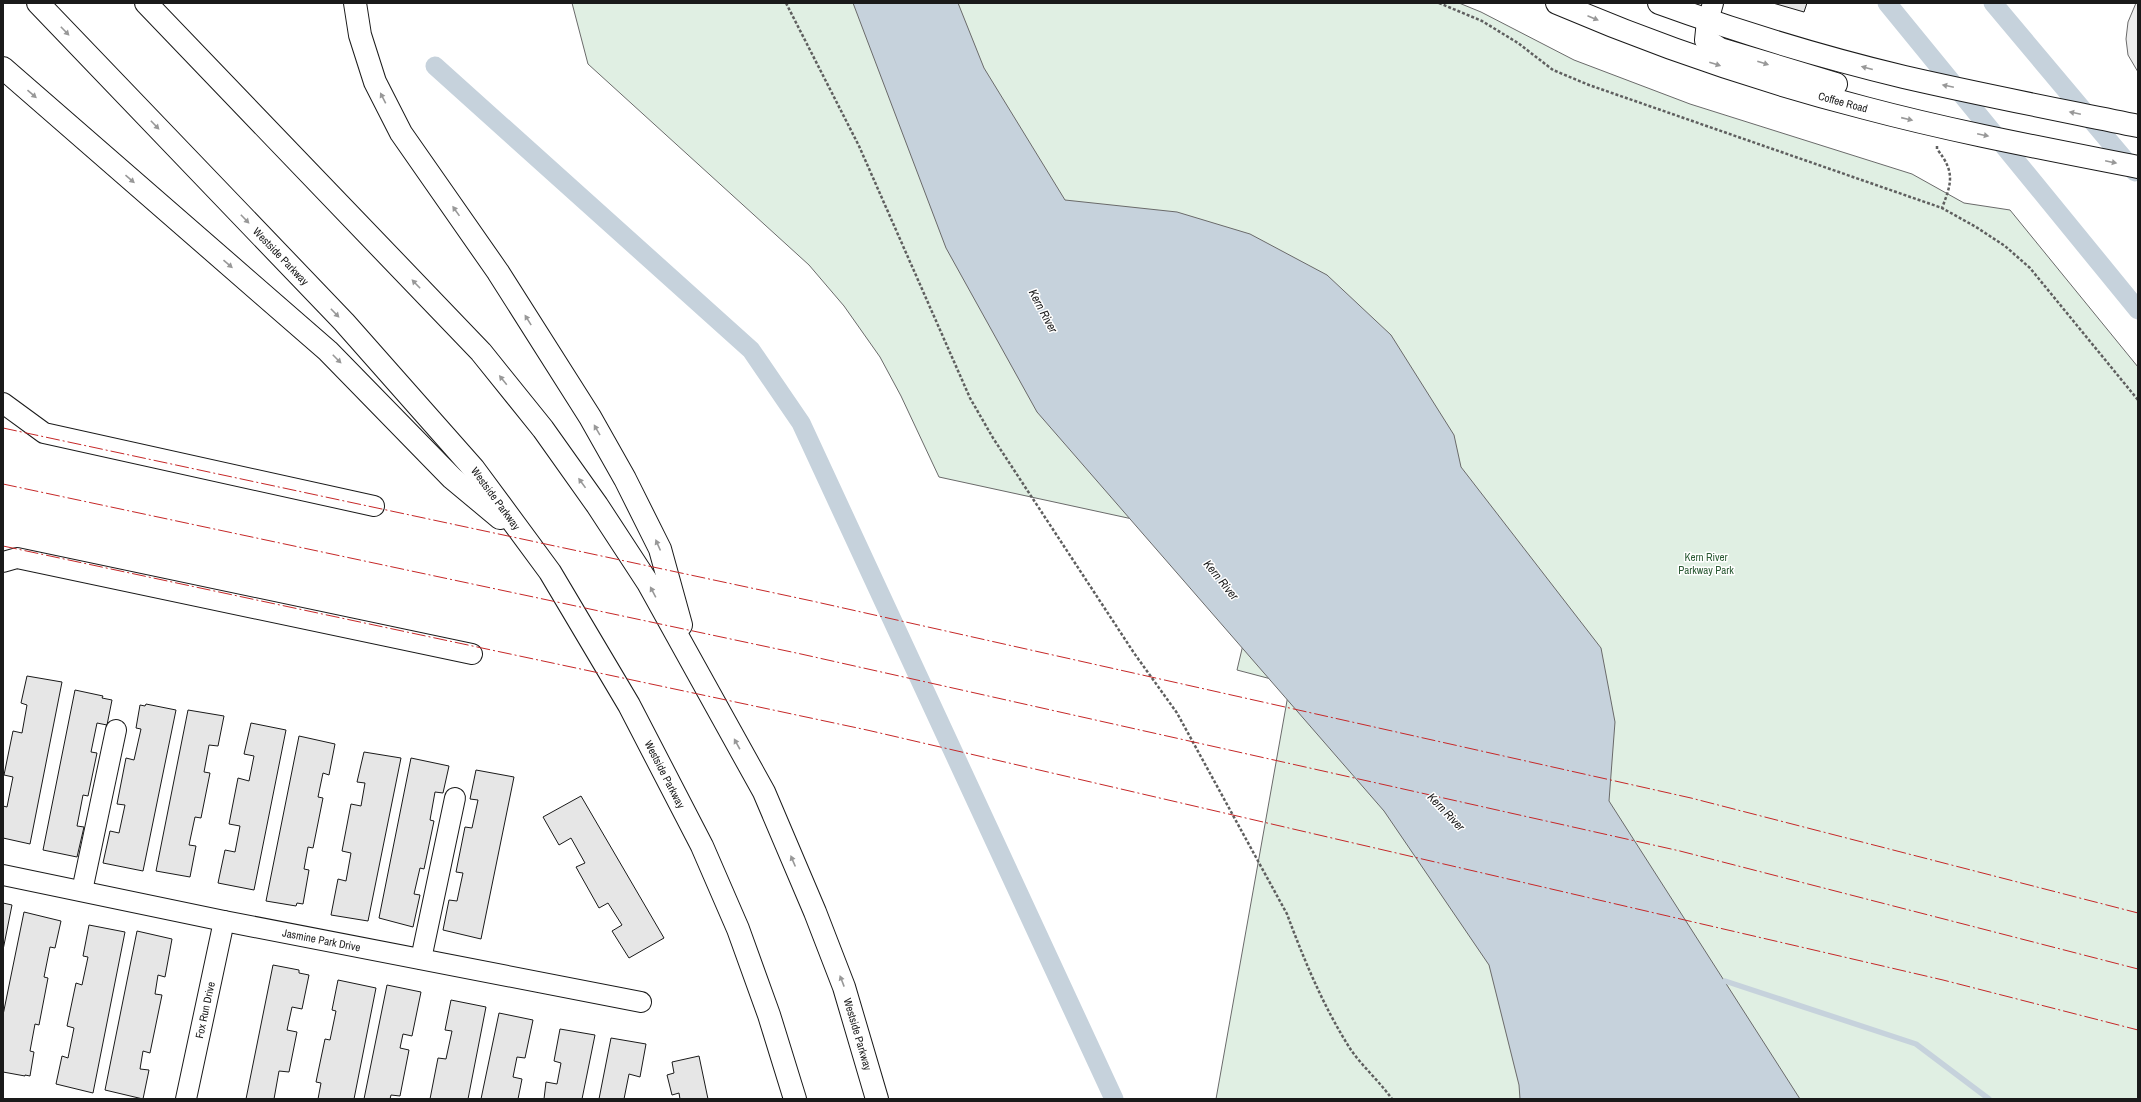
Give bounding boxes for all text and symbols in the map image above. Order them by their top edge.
one-way arrow [1588,16,1600,22]
one-way arrow [61,26,70,36]
one-way arrow [1758,60,1770,66]
one-way arrow [1709,61,1721,67]
one-way arrow [1861,64,1874,70]
one-way arrow [1942,83,1954,89]
street label: Coffee Road [1817,89,1869,115]
one-way arrow [26,90,37,99]
one-way arrow [380,92,386,104]
one-way arrow [2069,110,2082,116]
one-way arrow [1901,116,1913,122]
one-way arrow [151,120,160,130]
one-way arrow [1977,133,1989,139]
one-way arrow [2104,159,2117,165]
one-way arrow [125,175,135,184]
one-way arrow [452,206,461,217]
one-way arrow [241,214,250,224]
street label: Westside Parkway [250,225,312,288]
one-way arrow [223,260,234,269]
one-way arrow [411,279,421,289]
water label: Kern River [1025,286,1061,336]
one-way arrow [331,308,340,318]
one-way arrow [525,314,532,326]
one-way arrow [332,354,342,364]
one-way arrow [499,374,508,385]
one-way arrow [594,424,601,436]
street label: Westside Parkway [468,464,524,533]
one-way arrow [578,478,586,489]
one-way arrow [655,539,661,551]
park label: Kern River Parkway Park [1678,550,1734,577]
water label: Kern River [1200,557,1242,604]
one-way arrow [650,586,656,598]
street label: Westside Parkway [641,738,688,811]
one-way arrow [733,738,740,750]
water label: Kern River [1424,790,1469,835]
one-way arrow [790,855,796,866]
street label: Jasmine Park Drive [281,925,362,954]
one-way arrow [838,975,844,987]
street label: Fox Run Drive [192,980,218,1040]
street label: Westside Parkway [841,996,875,1072]

